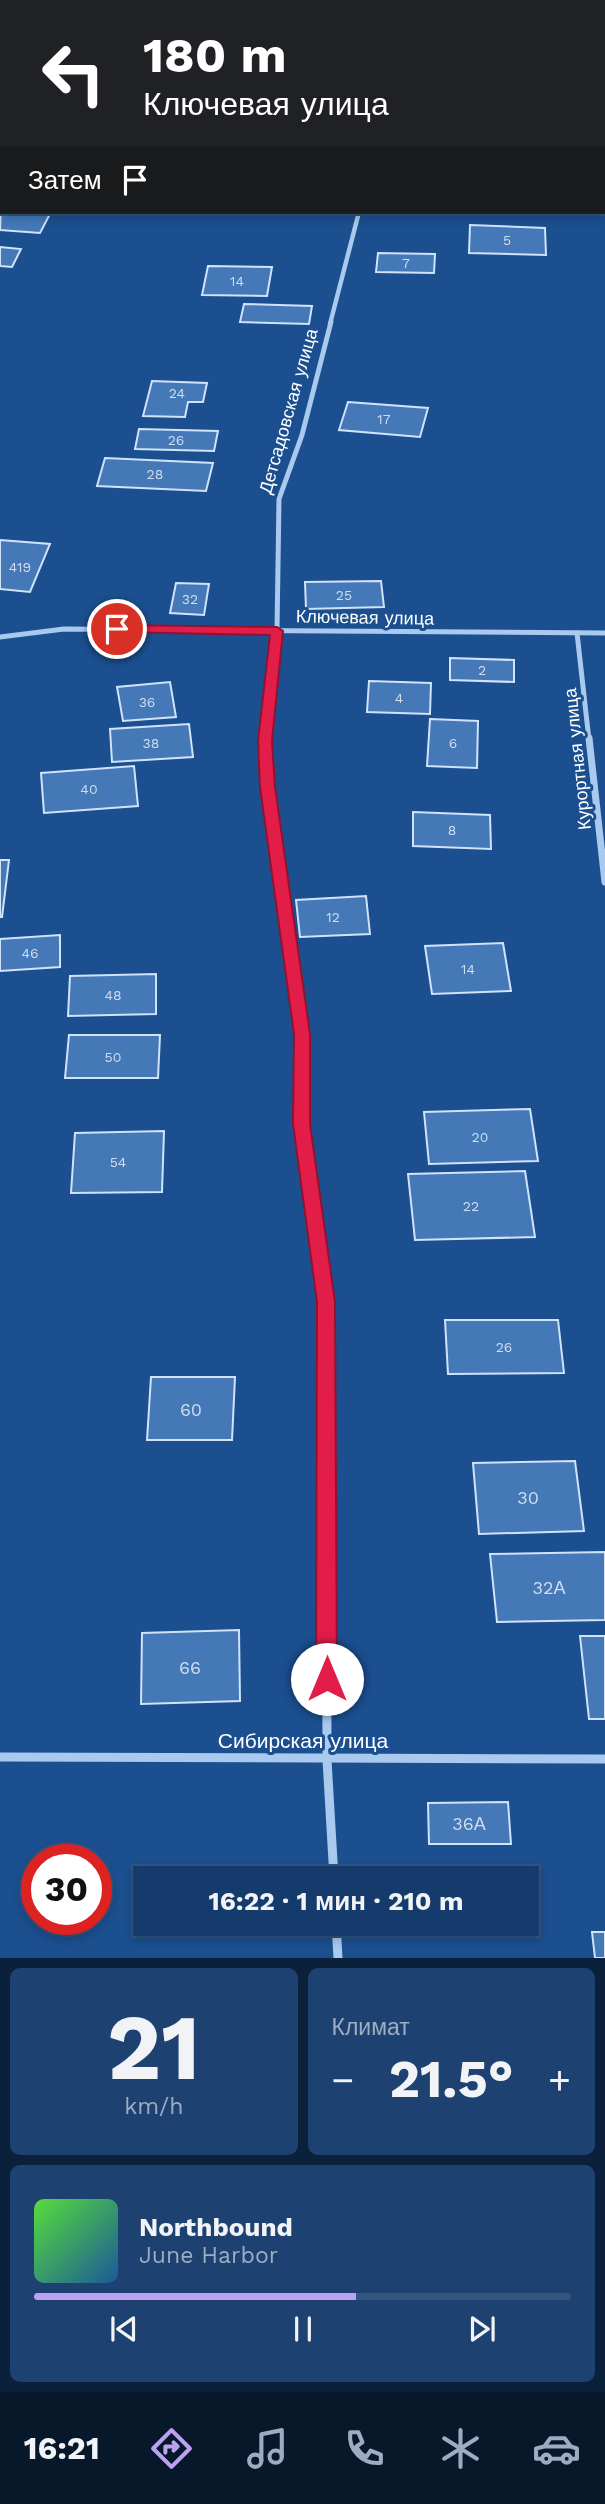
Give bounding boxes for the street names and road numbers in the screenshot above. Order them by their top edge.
street label: Детсадовская улица [254,325,322,496]
street label: Ключевая улица [296,605,435,629]
street label: Курортная улица [559,686,595,831]
street label: Сибирская улица [218,1728,389,1753]

